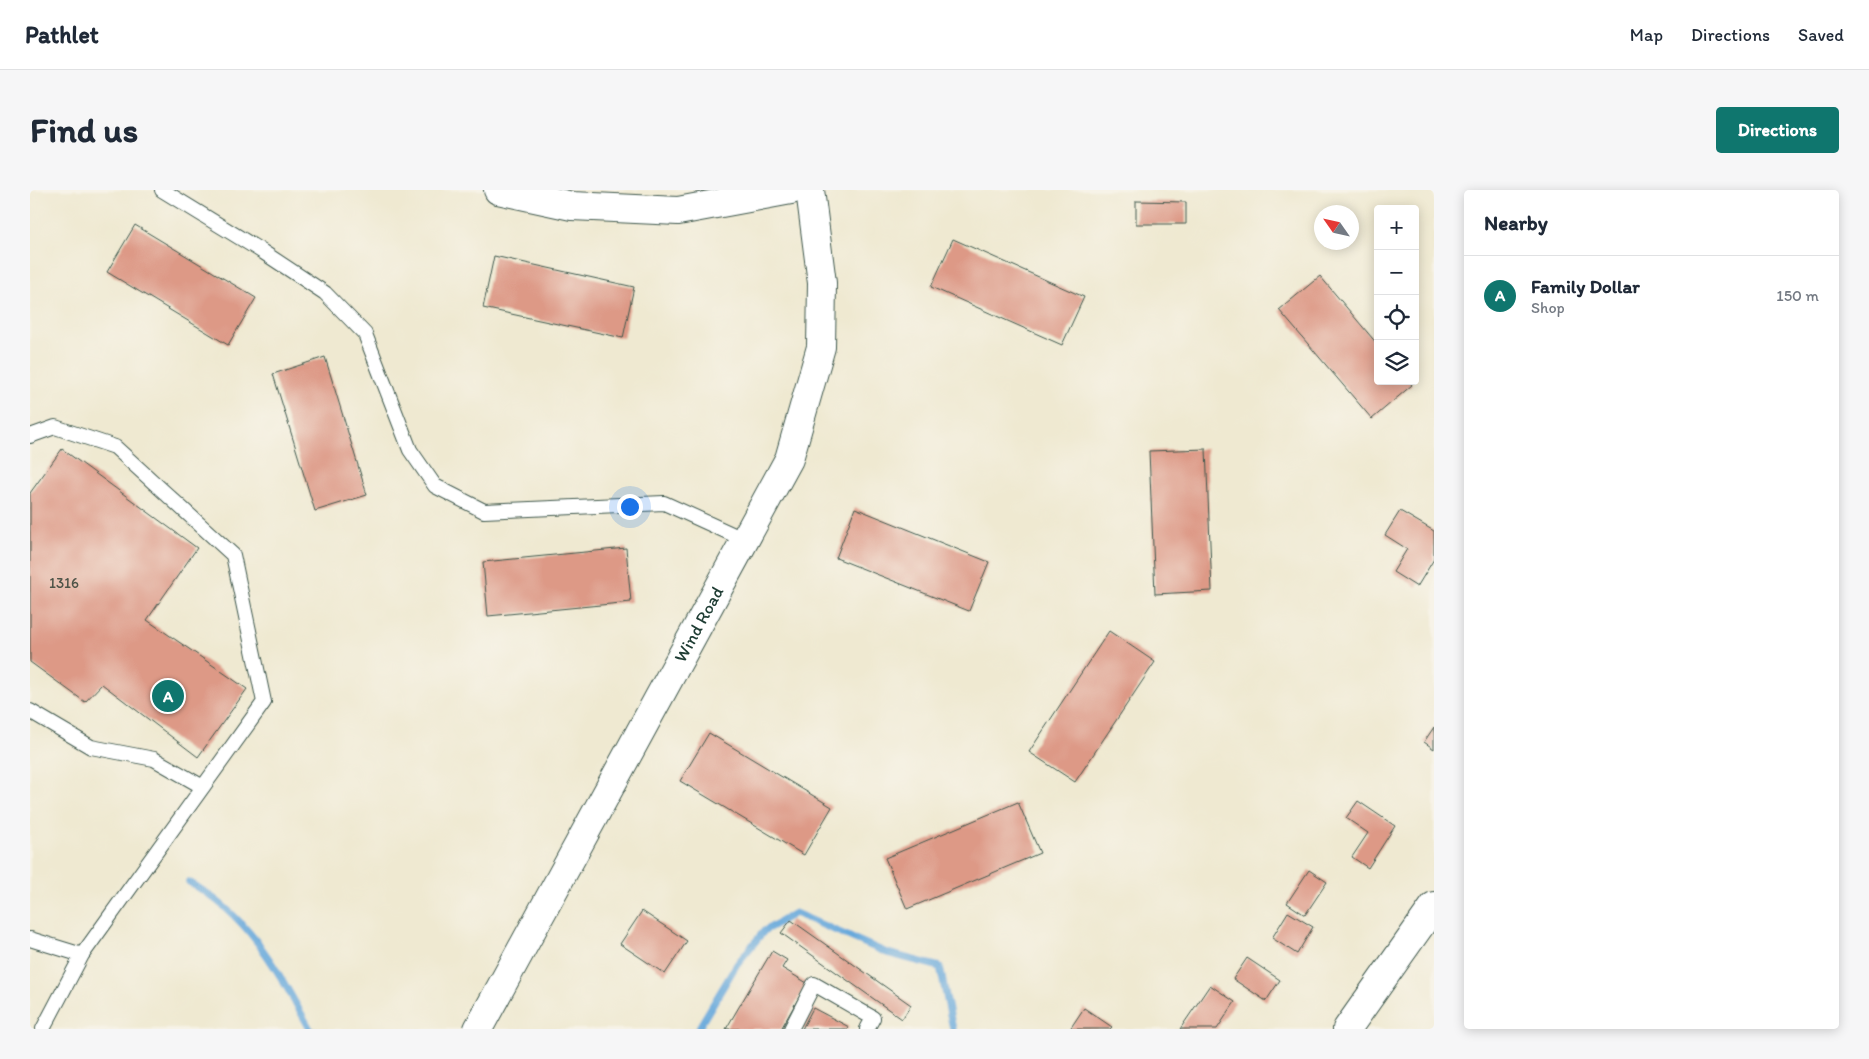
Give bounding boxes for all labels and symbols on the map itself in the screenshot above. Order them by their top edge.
north arrow [1314,205,1359,250]
your location [617,494,643,520]
house number: 1316 [49,574,79,592]
street label: Wind Road [669,582,729,666]
pin: A [152,677,184,715]

